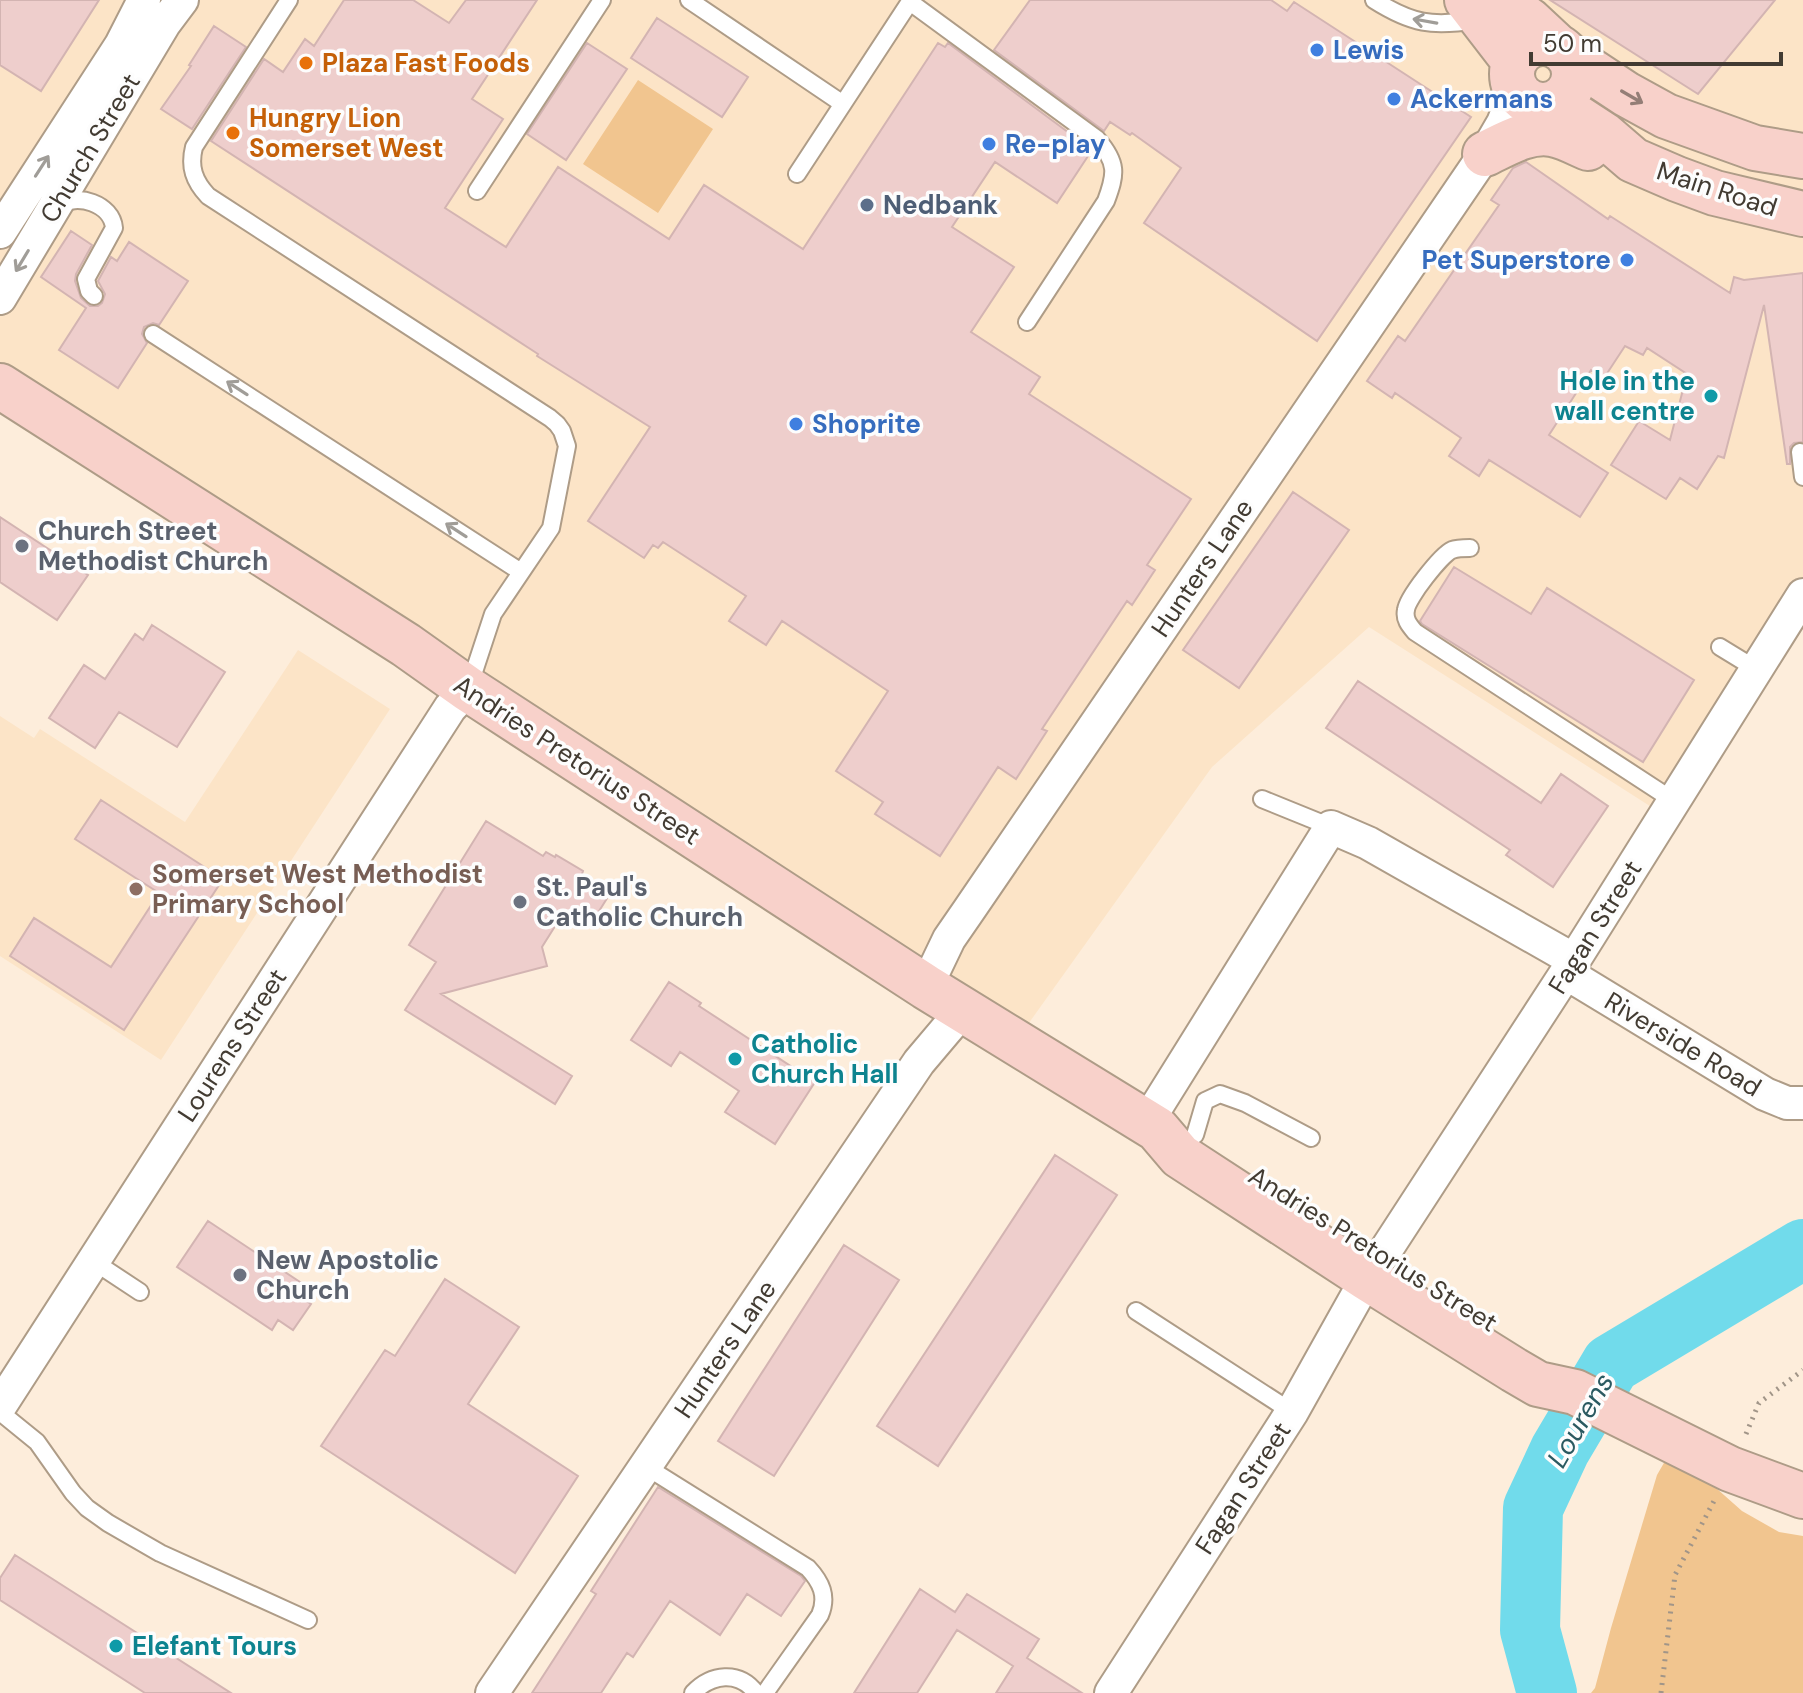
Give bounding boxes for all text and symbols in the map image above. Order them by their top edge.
one-way arrow [1413,13,1439,28]
scale bar [1531,16,1781,66]
text: 50 m [1543,28,1602,59]
place label: Lewis [1333,33,1404,67]
marker: Lewis [1308,41,1326,59]
place label: Plaza Fast Foods [322,46,530,80]
marker: Plaza Fast Foods [297,54,315,72]
street label: Church Street [32,67,148,229]
place label: Ackermans [1410,82,1553,116]
one-way arrow [1620,89,1643,105]
marker: Ackermans [1385,90,1403,108]
place label: Hungry Lion Somerset West [249,101,443,165]
marker: Hungry Lion Somerset West [224,124,242,142]
place label: Re-play [1005,127,1106,161]
marker: Re-play [980,135,998,153]
street label: Main Road [1652,154,1782,224]
one-way arrow [35,155,51,178]
place label: Nedbank [883,188,998,222]
marker: Nedbank [858,196,876,214]
place label: Pet Superstore [1422,243,1611,277]
one-way arrow [14,249,30,272]
marker: Pet Superstore [1618,251,1636,269]
place label: Hole in the wall centre [1554,364,1695,428]
one-way arrow [227,380,249,397]
marker: Hole in the wall centre [1702,387,1720,405]
place label: Shoprite [812,407,921,441]
marker: Shoprite [787,415,805,433]
street label: Hunters Lane [1143,492,1261,644]
place label: Church Street Methodist Church [38,514,268,578]
one-way arrow [445,521,468,537]
marker: Church Street Methodist Church [13,537,31,555]
street label: Andries Pretorius Street [447,668,707,852]
street label: Fagan Street [1540,854,1650,1000]
place label: Somerset West Methodist Primary School [152,857,483,921]
place label: St. Paul's Catholic Church [536,870,743,934]
marker: Somerset West Methodist Primary School [127,880,145,898]
marker: St. Paul's Catholic Church [511,893,529,911]
street label: Lourens Street [170,962,294,1128]
street label: Riverside Road [1598,984,1768,1104]
place label: Catholic Church Hall [751,1027,898,1091]
marker: Catholic Church Hall [726,1050,744,1068]
street label: Andries Pretorius Street [1242,1158,1504,1340]
place label: New Apostolic Church [256,1243,439,1307]
marker: New Apostolic Church [231,1266,249,1284]
street label: Hunters Lane [666,1273,784,1425]
water label: Lourens [1539,1366,1622,1474]
street label: Fagan Street [1188,1415,1298,1561]
place label: Elefant Tours [132,1629,297,1663]
marker: Elefant Tours [107,1637,125,1655]

